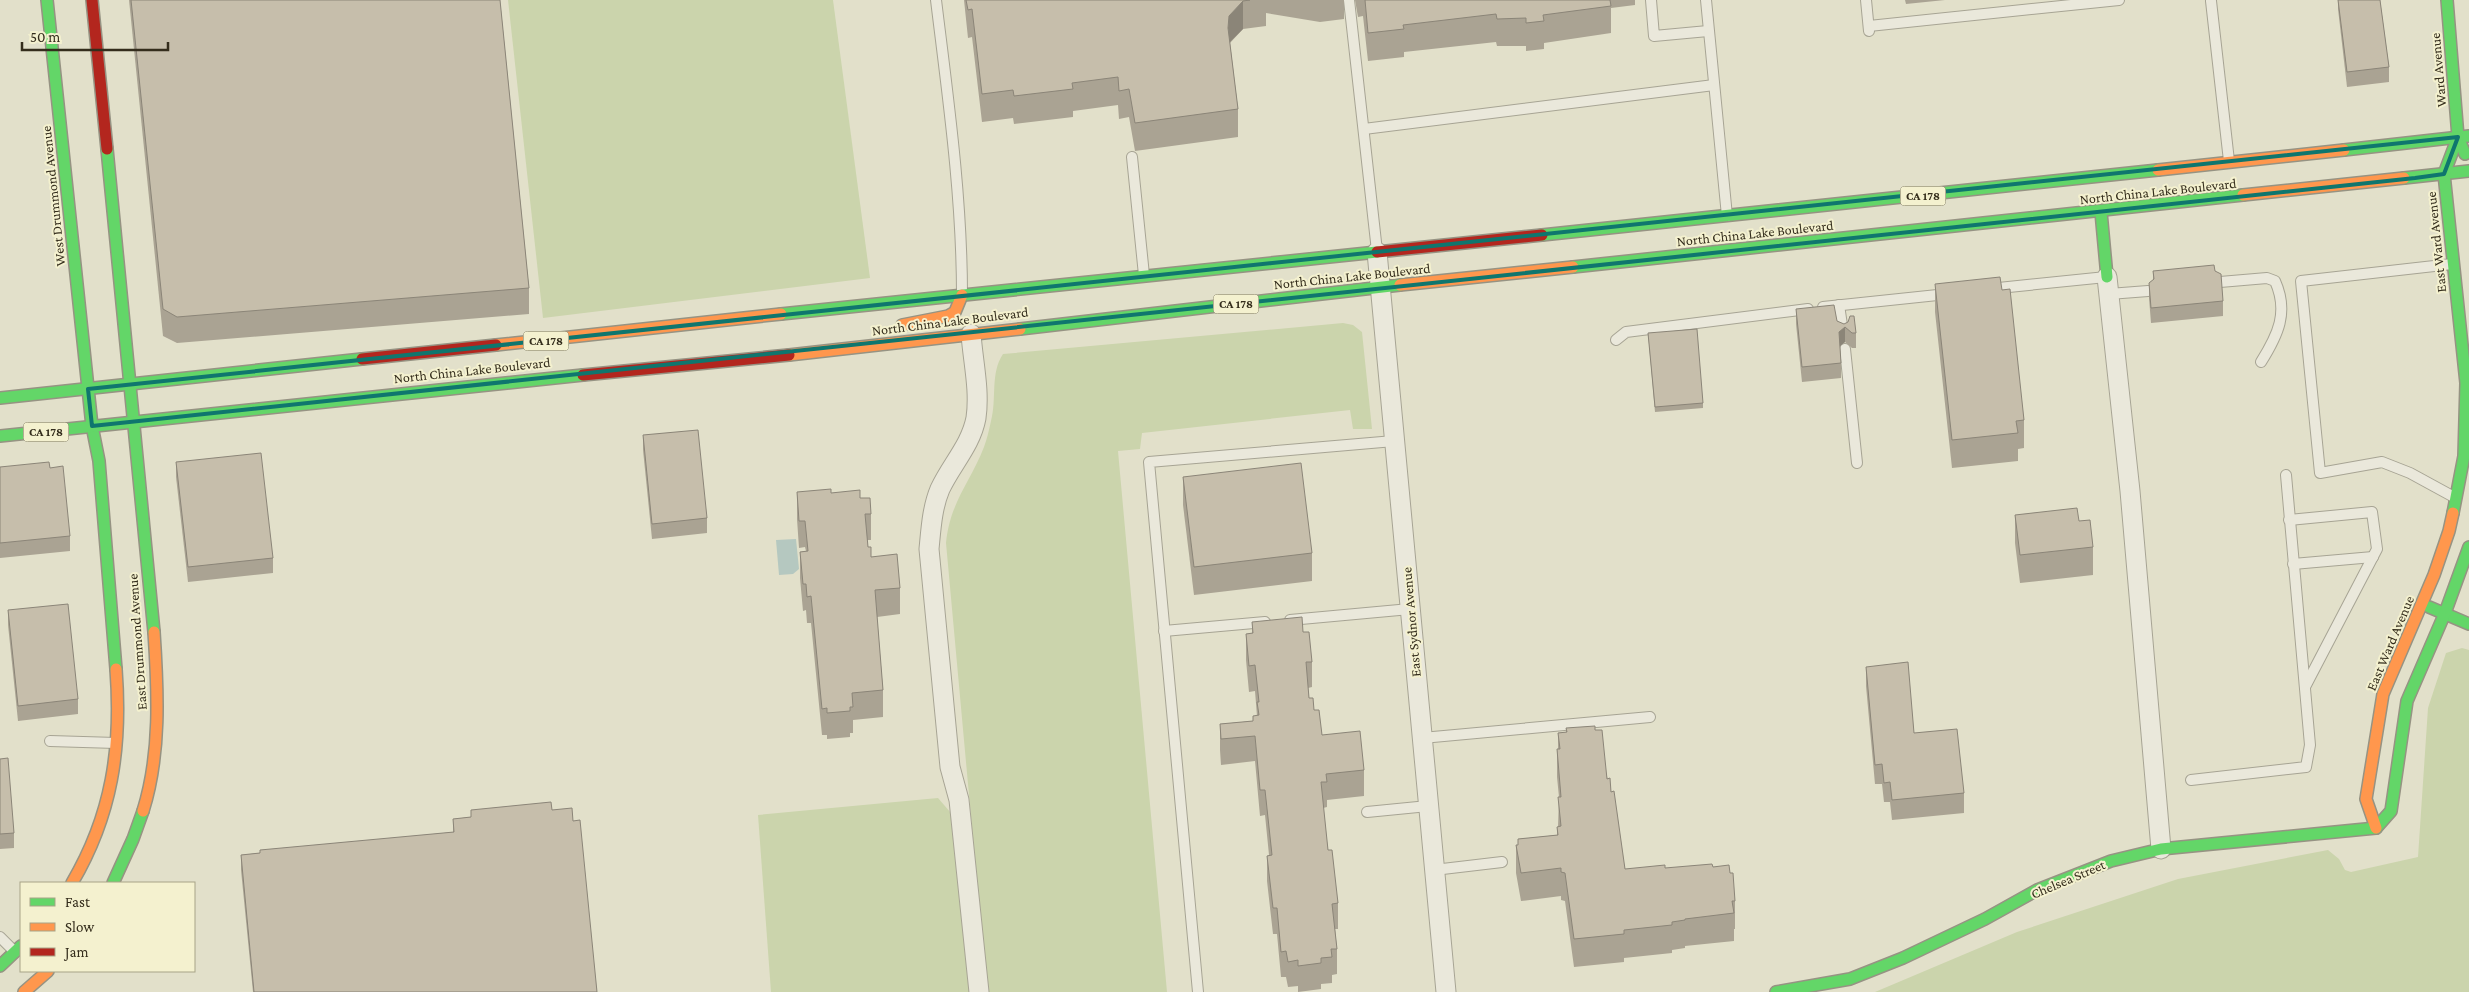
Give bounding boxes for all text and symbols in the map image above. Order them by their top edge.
scale bar [22,20,169,52]
text: 50 m [30,29,60,45]
street label: Ward Avenue [2427,32,2449,108]
street label: West Drummond Avenue [38,125,68,267]
street label: North China Lake Boulevard [2079,175,2238,207]
road number: CA 178 [1900,187,1946,206]
street label: East Ward Avenue [2423,191,2449,293]
street label: North China Lake Boulevard [1676,217,1835,249]
street label: North China Lake Boulevard [1273,260,1432,292]
road number: CA 178 [1214,294,1258,314]
street label: North China Lake Boulevard [871,303,1030,339]
road number: CA 178 [524,332,568,351]
street label: North China Lake Boulevard [393,354,552,386]
road number: CA 178 [23,422,68,442]
street label: East Sydnor Avenue [1398,566,1424,678]
street label: East Drummond Avenue [124,573,150,711]
street label: East Ward Avenue [2363,593,2417,693]
street label: Chelsea Street [2028,856,2108,902]
legend [20,882,195,972]
text: Fast [65,894,91,910]
text: Slow [65,919,95,935]
text: Jam [63,944,88,961]

